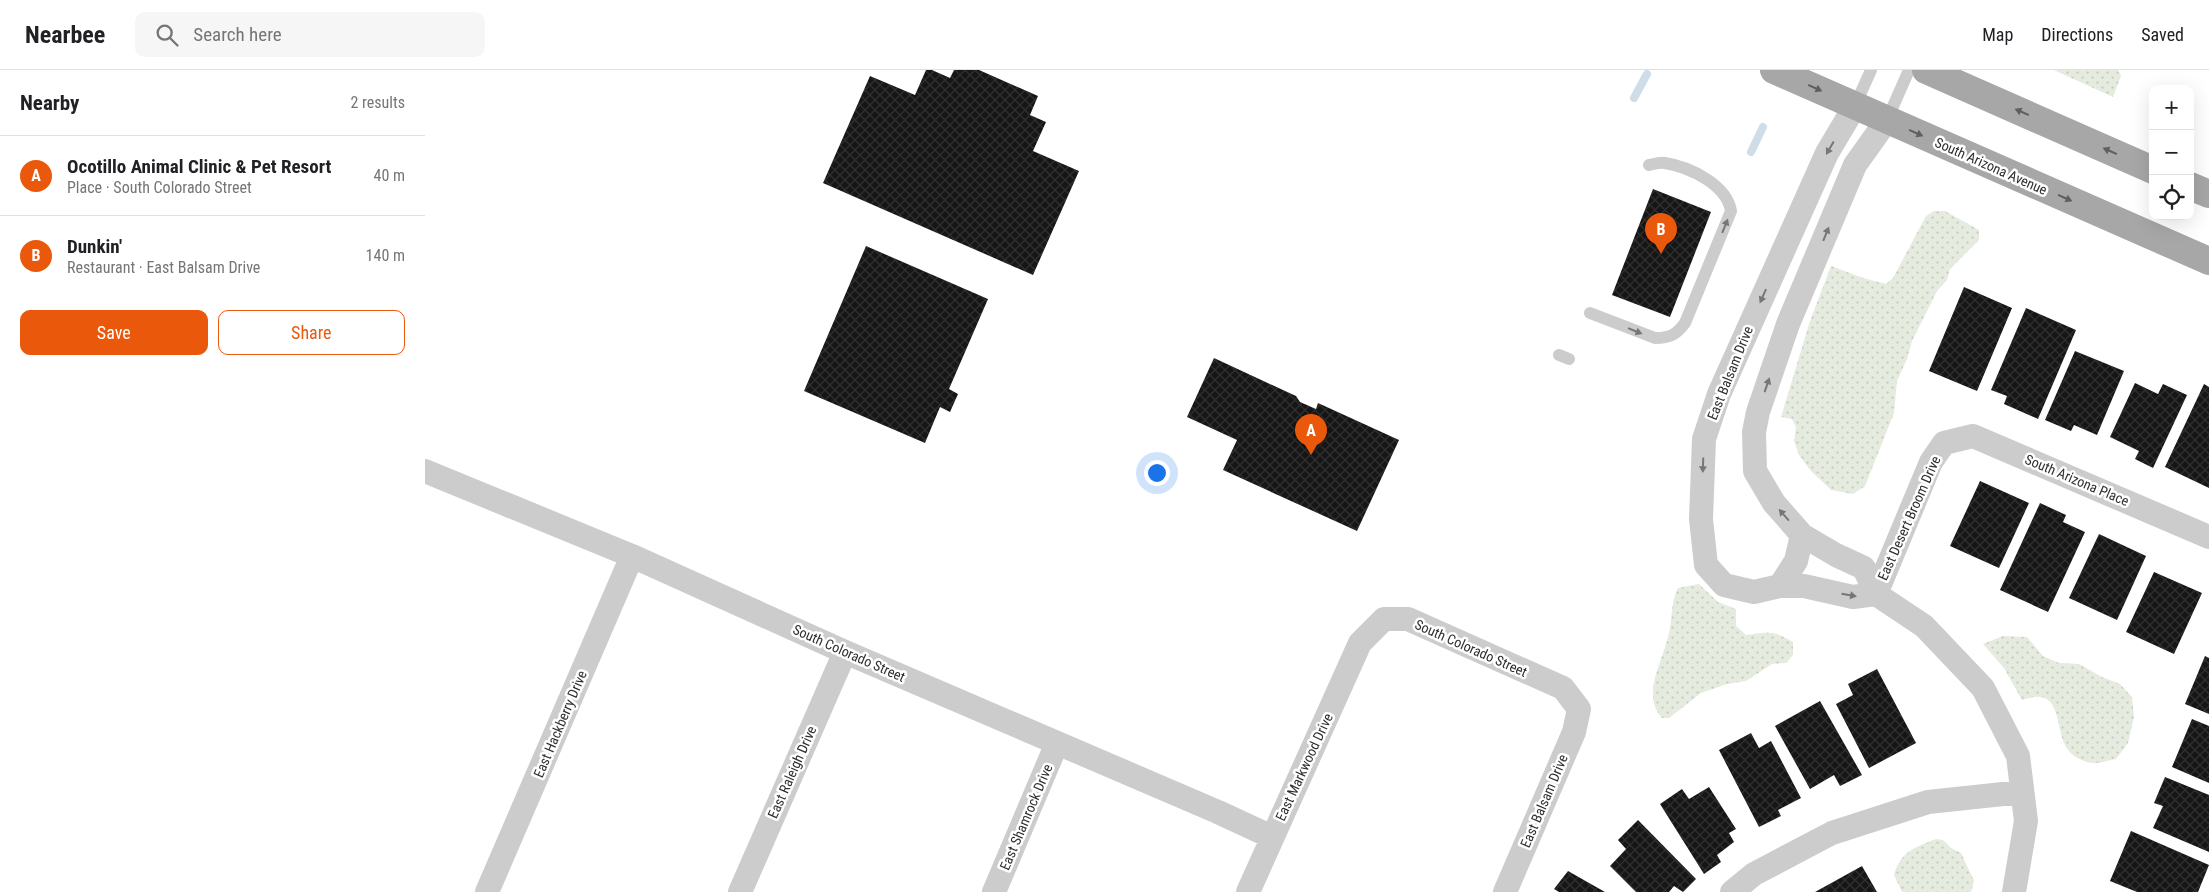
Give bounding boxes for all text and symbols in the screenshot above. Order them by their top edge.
search box [135,12,485,57]
text: Nearbee [25,21,105,49]
icon: search [153,21,181,49]
text: Search here [193,23,282,46]
text: Map [1982,24,2013,45]
text: Directions [2041,24,2113,45]
text: Saved [2141,24,2184,45]
one-way arrow [1808,85,1822,93]
map controls [2149,85,2194,220]
button: + [2149,85,2194,130]
text: Nearby [20,91,79,115]
text: 2 results [350,93,405,112]
one-way arrow [2015,108,2029,116]
one-way arrow [1909,129,1923,137]
button: − [2149,130,2194,175]
street label: South Arizona Avenue [1933,134,2050,198]
one-way arrow [1826,141,1835,154]
one-way arrow [2103,146,2117,154]
text: Ocotillo Animal Clinic & Pet Resort [67,155,331,178]
text: A [31,166,41,185]
text: 40 m [373,166,405,185]
button: locate [2149,175,2194,220]
text: Place · South Colorado Street [67,178,252,197]
one-way arrow [2058,194,2072,202]
pin: B [1645,213,1677,254]
one-way arrow [1722,219,1729,234]
one-way arrow [1822,226,1830,241]
text: Dunkin' [67,235,122,258]
text: B [32,246,40,265]
text: 140 m [366,246,405,265]
text: Restaurant · East Balsam Drive [67,258,260,277]
one-way arrow [1759,289,1767,303]
button: Save [20,310,208,355]
button: Share [218,310,405,355]
street label: East Balsam Drive [1704,323,1756,422]
one-way arrow [1628,328,1642,336]
one-way arrow [1764,378,1771,393]
pin: A [1295,414,1327,455]
street label: South Arizona Place [2023,451,2132,509]
street label: East Desert Broom Drive [1874,453,1944,583]
one-way arrow [1699,457,1707,473]
your location [1144,460,1170,486]
one-way arrow [1778,509,1790,521]
one-way arrow [1842,591,1858,599]
street label: South Colorado Street [1412,616,1530,680]
street label: South Colorado Street [790,621,908,685]
street label: East Hackberry Drive [530,668,590,780]
street label: East Markwood Drive [1272,710,1336,823]
street label: East Raleigh Drive [764,723,820,821]
street label: East Balsam Drive [1517,752,1571,850]
street label: East Shamrock Drive [996,761,1056,872]

